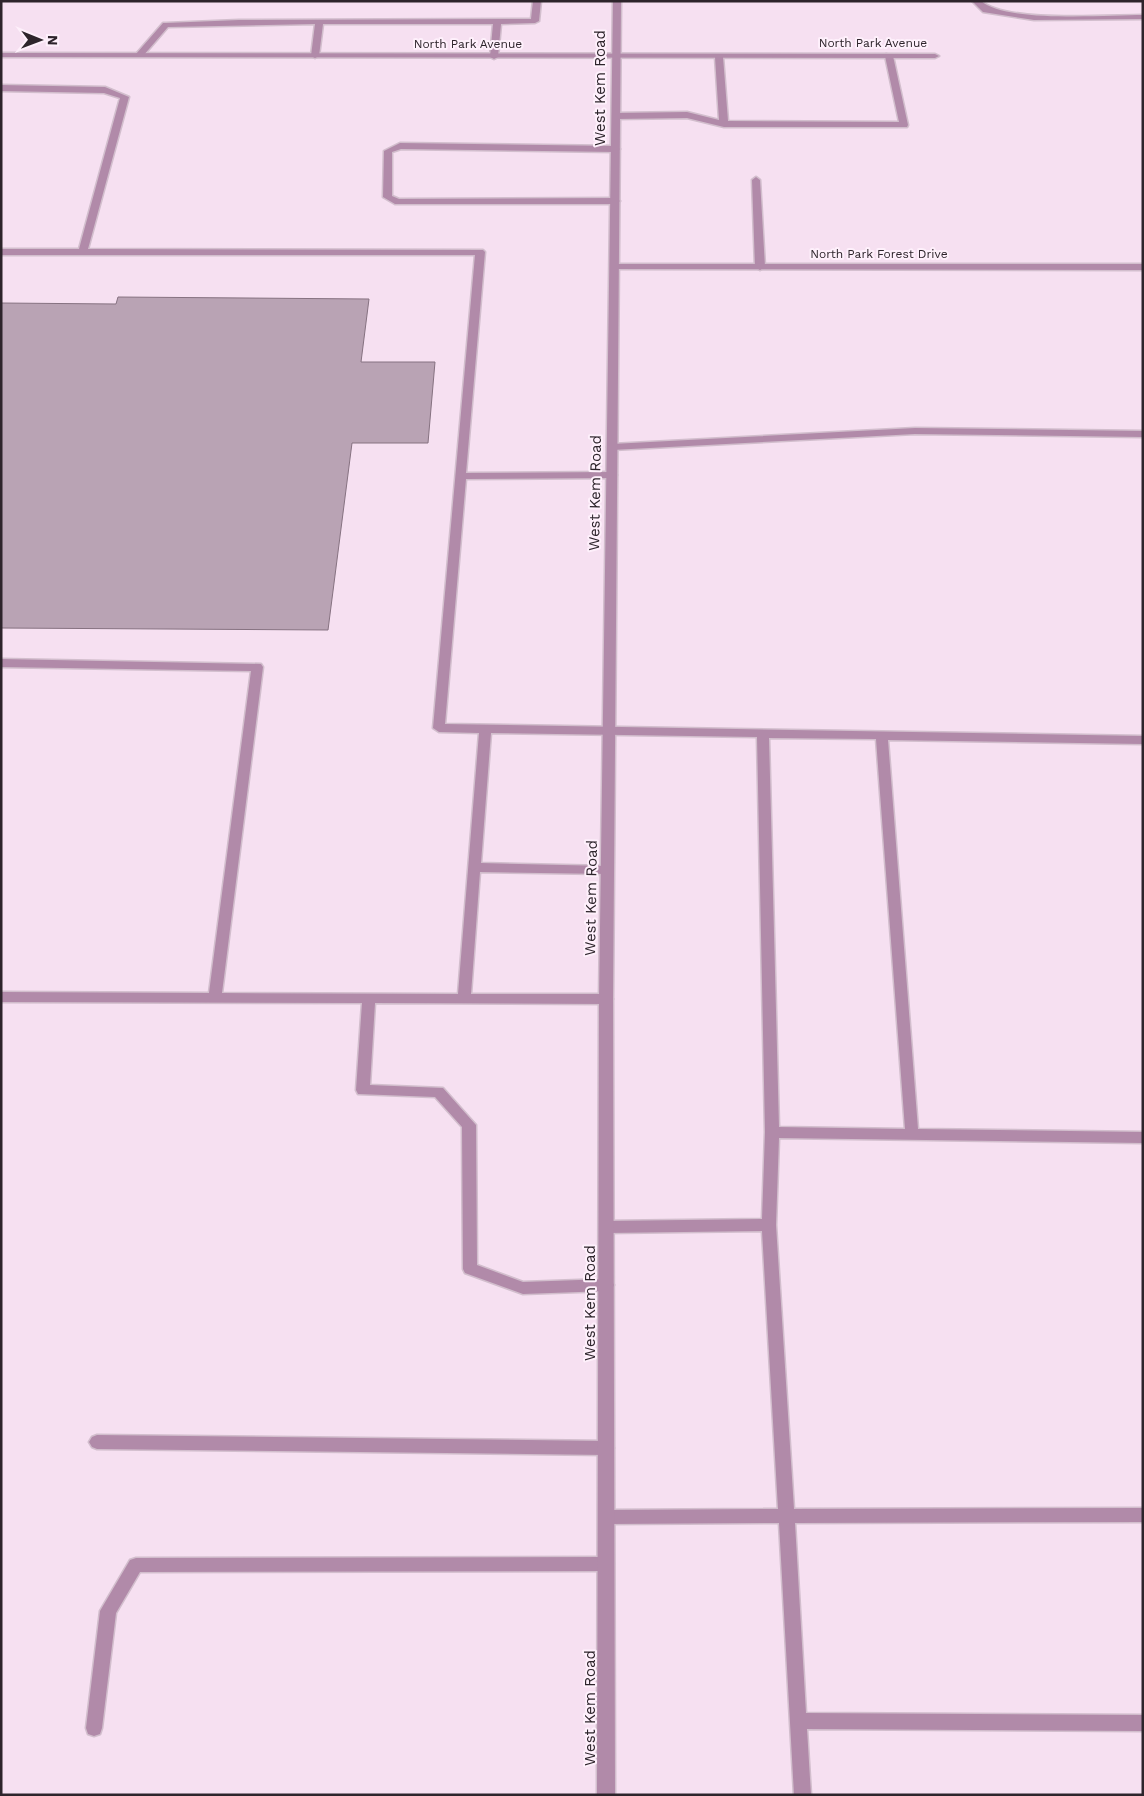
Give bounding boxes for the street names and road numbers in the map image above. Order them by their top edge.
street label: West Kem Road [591,30,609,146]
street label: North Park Avenue [819,36,927,50]
street label: North Park Avenue [414,37,522,51]
street label: North Park Forest Drive [810,247,948,261]
street label: West Kem Road [585,435,605,551]
street label: West Kem Road [581,840,601,956]
street label: West Kem Road [581,1245,599,1361]
street label: West Kem Road [581,1650,599,1766]

